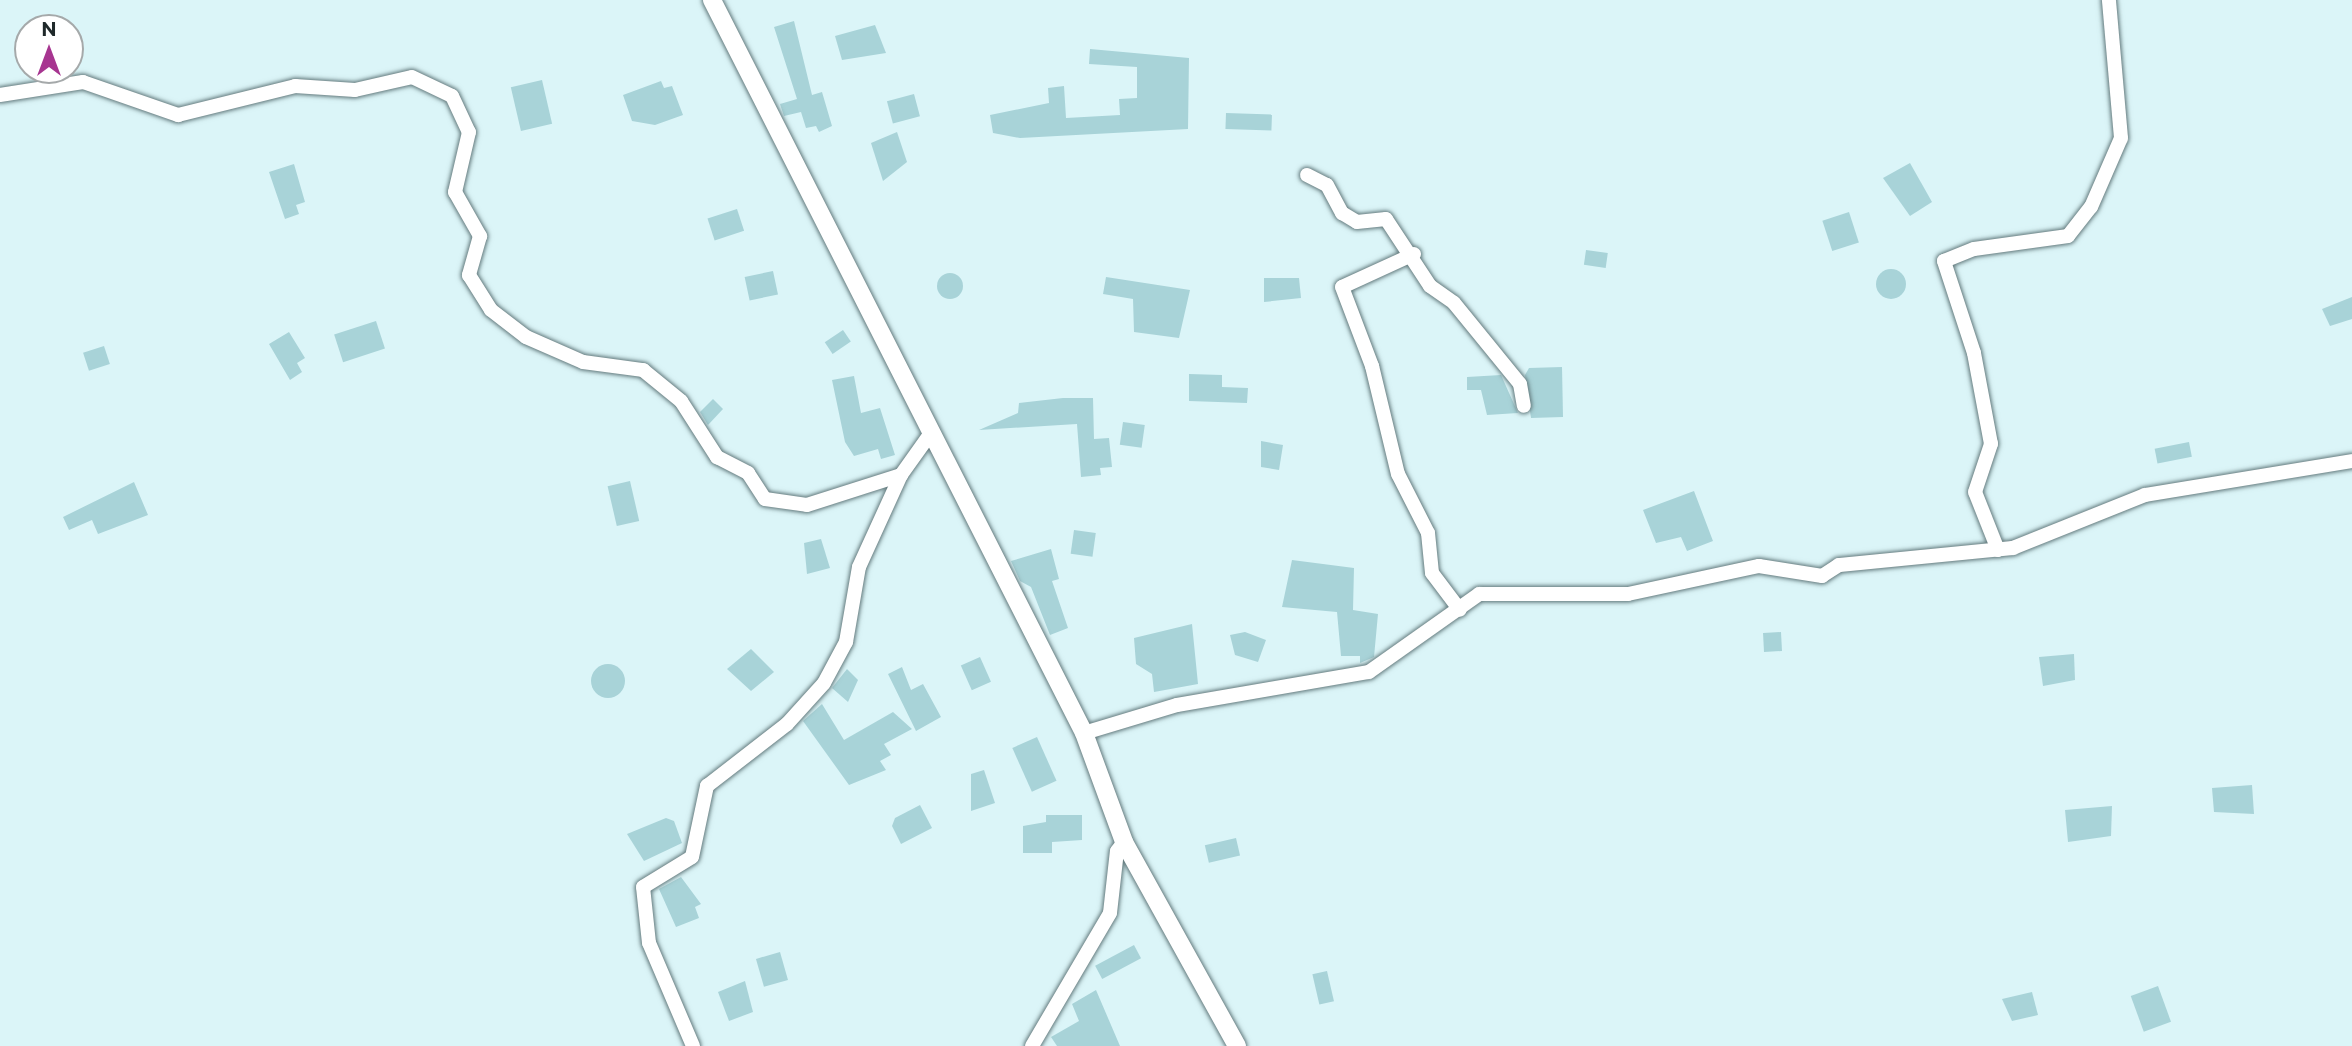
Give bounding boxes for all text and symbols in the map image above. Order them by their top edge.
north arrow [14,14,84,84]
text: N [41,18,57,41]

